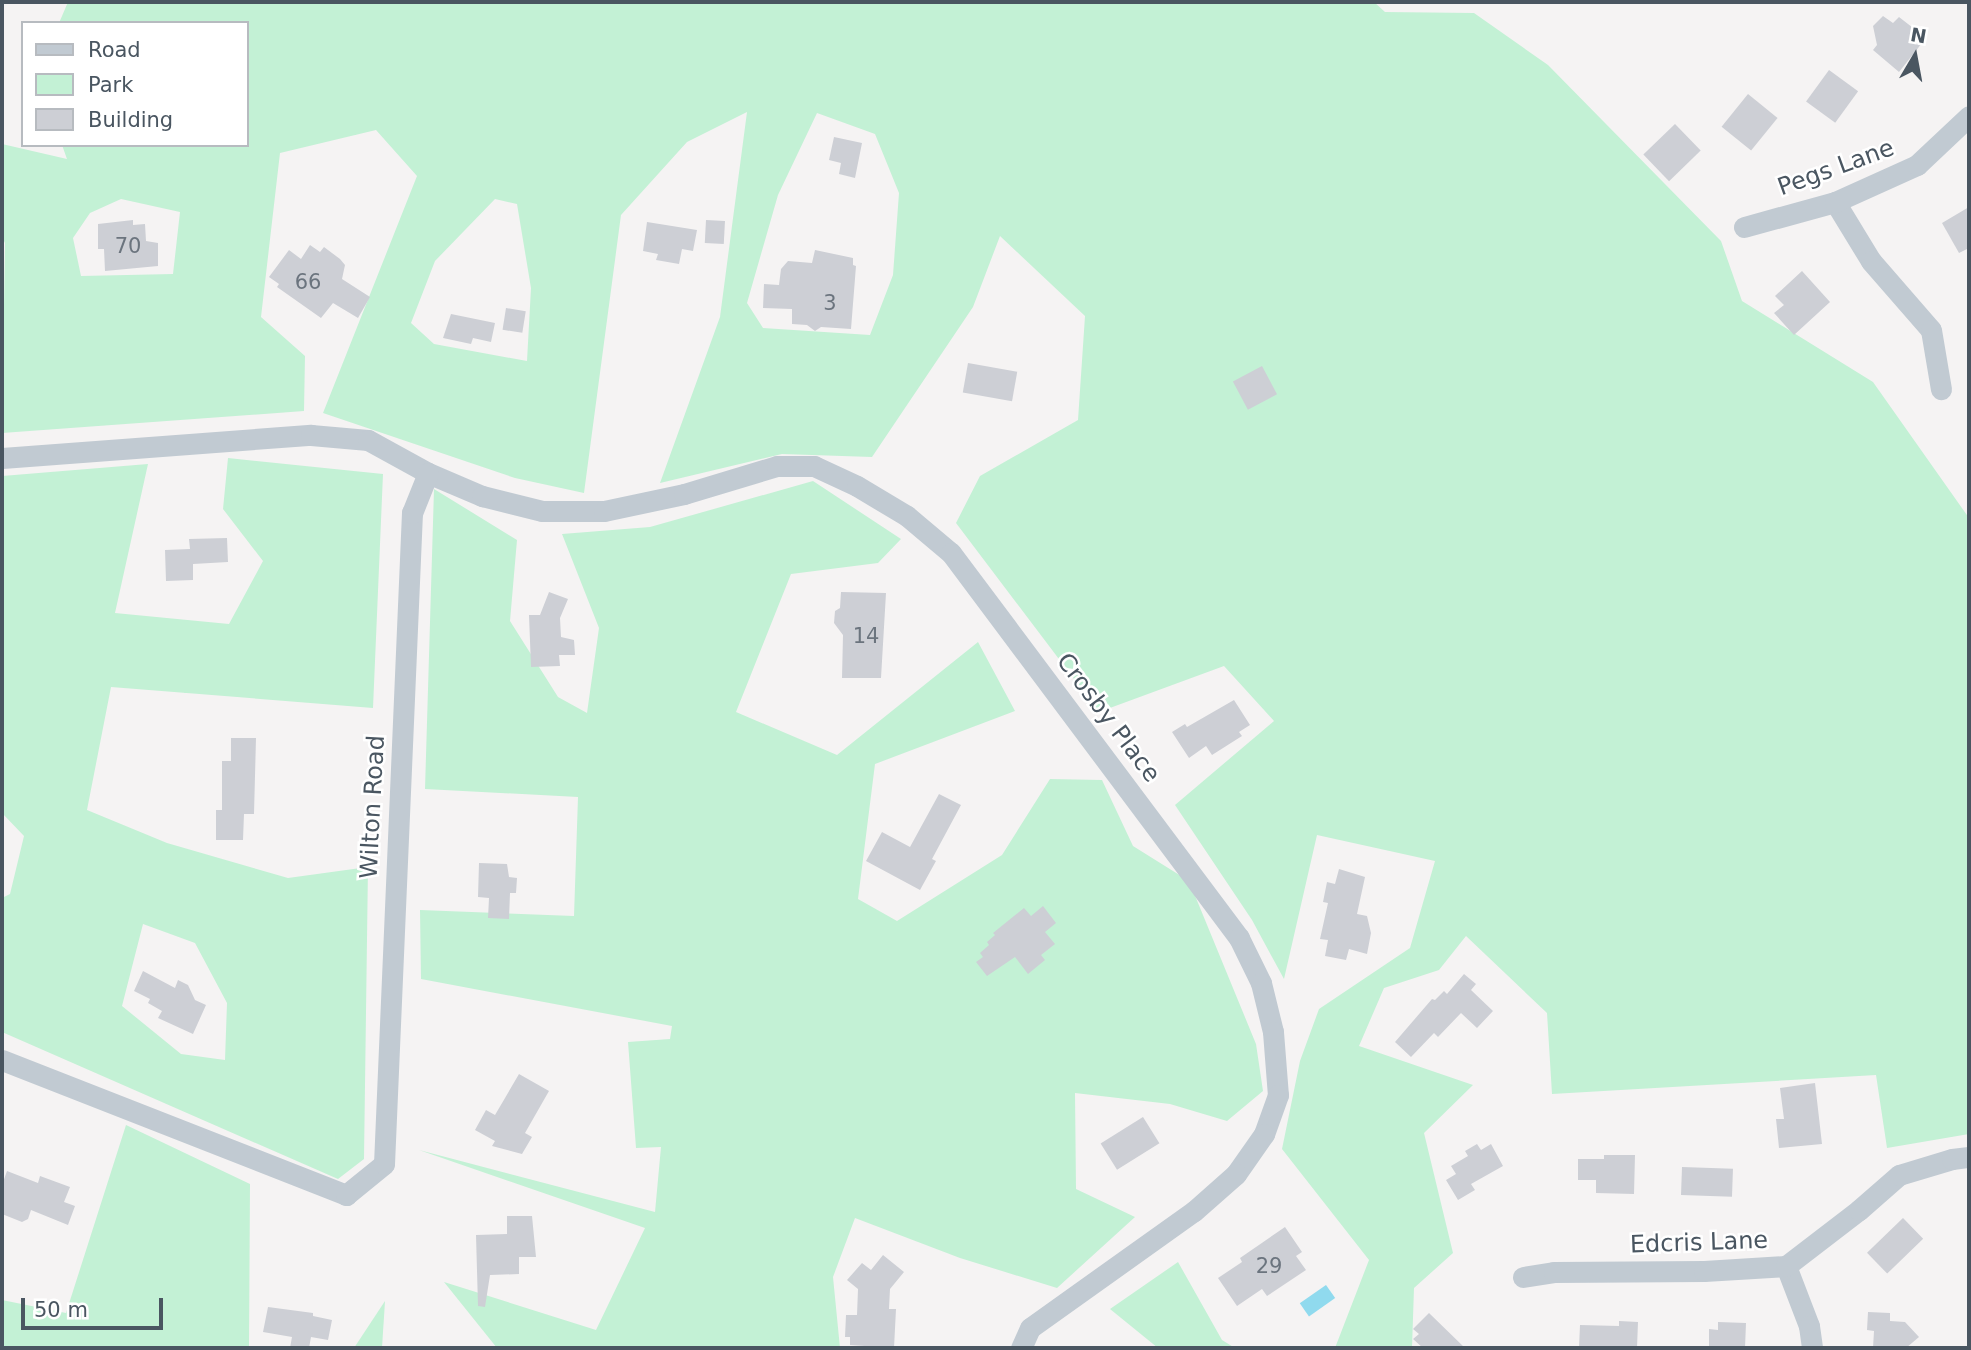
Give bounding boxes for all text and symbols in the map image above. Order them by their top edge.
legend [21,21,248,147]
north arrow [1880,21,1950,91]
text: N [1909,23,1928,48]
text: Road [88,38,141,62]
text: Park [88,73,133,97]
text: Building [88,108,173,132]
street label: Pegs Lane [1774,134,1898,202]
house number: 70 [115,233,141,259]
house number: 66 [295,269,321,295]
house number: 3 [823,290,837,316]
house number: 14 [853,623,879,649]
street label: Crosby Place [1050,648,1166,788]
street label: Wilton Road [355,734,391,880]
street label: Edcris Lane [1629,1226,1769,1260]
house number: 29 [1256,1253,1282,1279]
scale bar [24,1284,166,1328]
text: 50 m [34,1298,88,1322]

